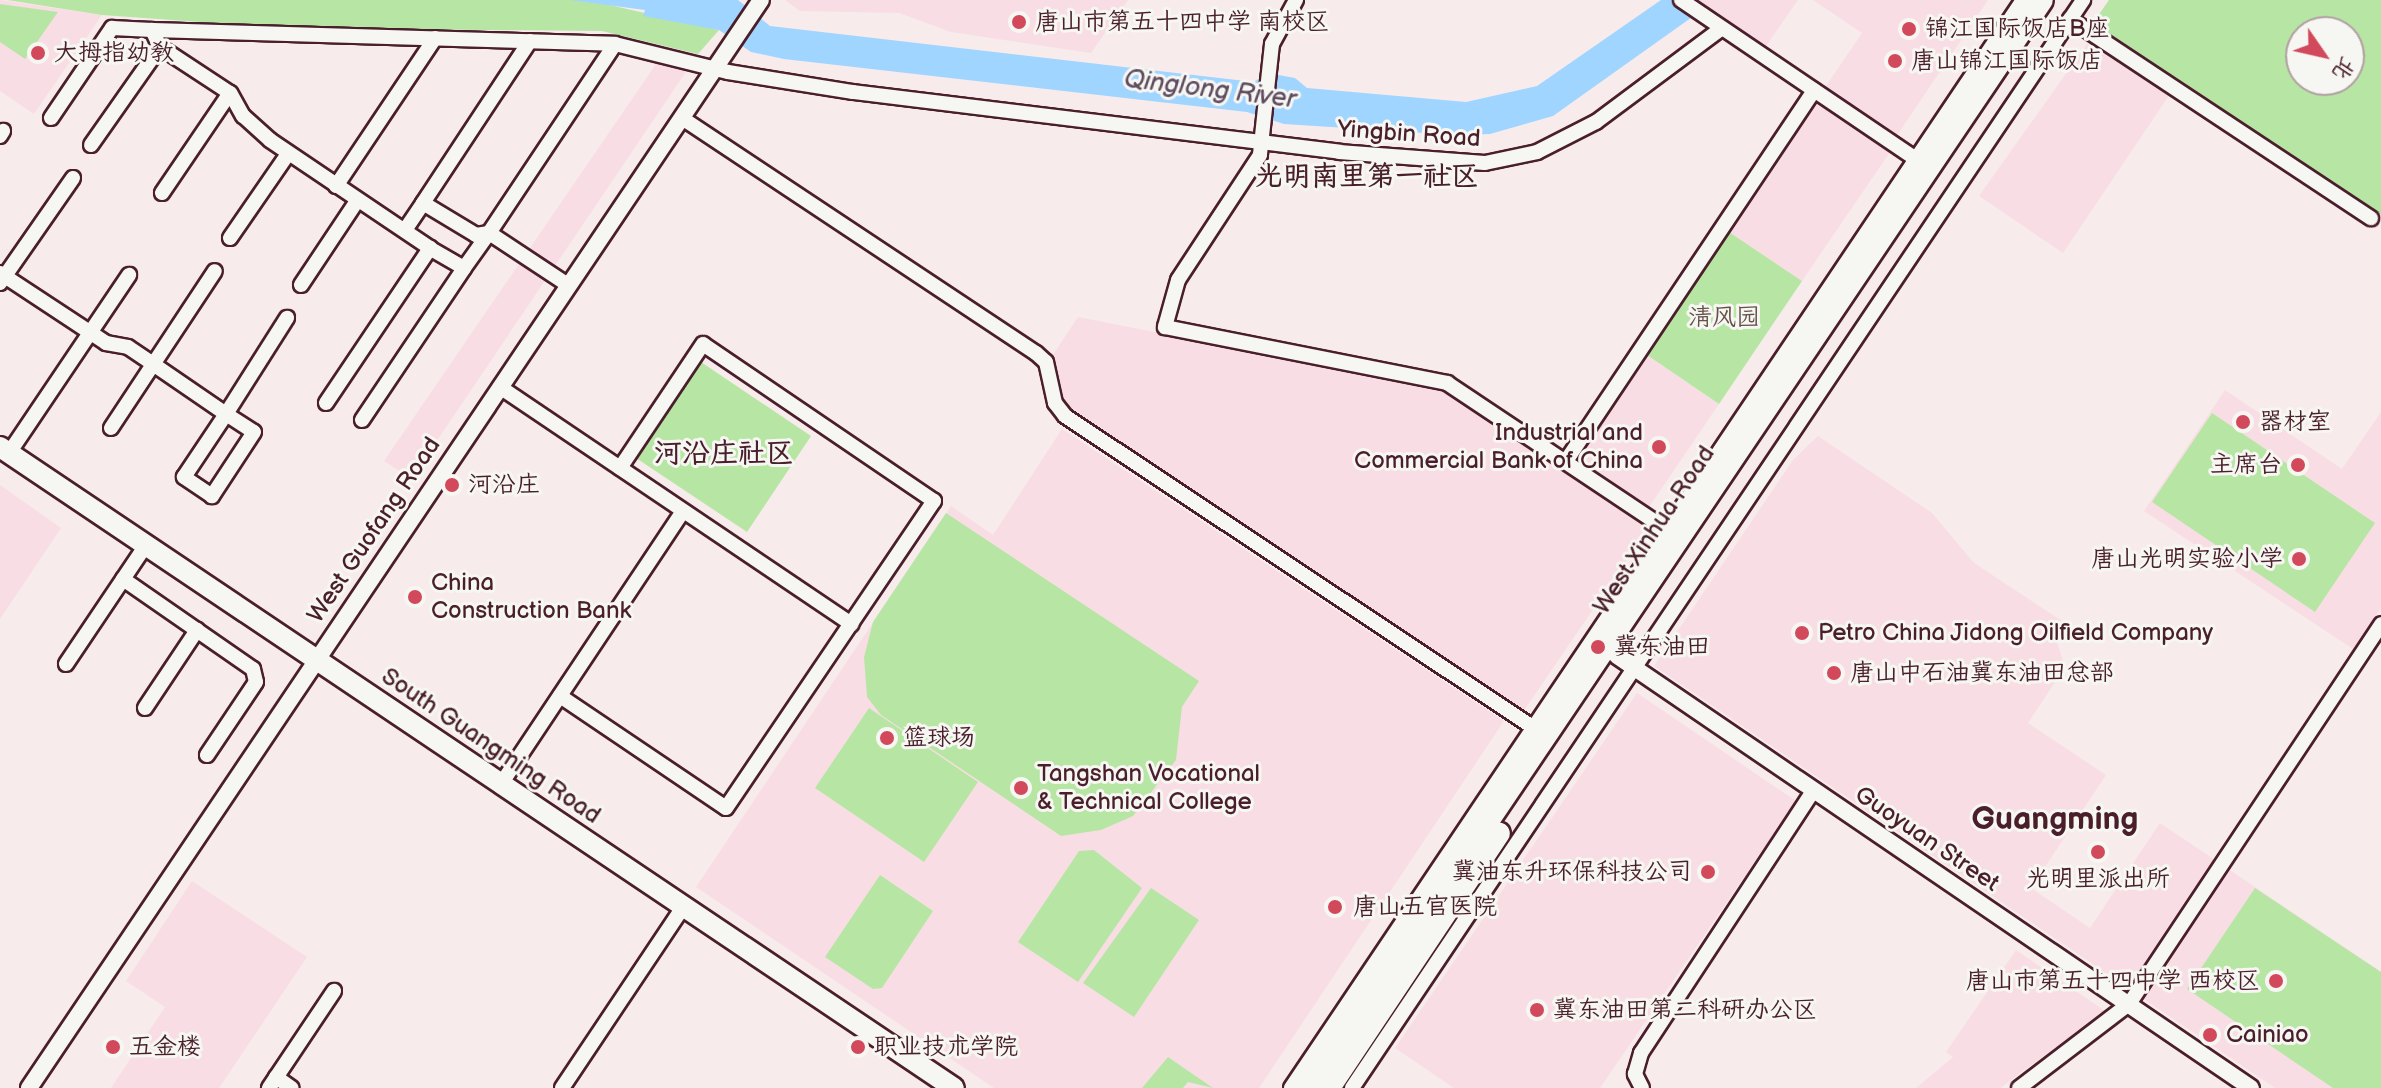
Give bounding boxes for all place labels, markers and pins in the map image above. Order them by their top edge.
place label: 唐山市第五十四中学 南校区 [1035,8,1329,36]
marker: 唐山市第五十四中学 南校区 [1010,13,1028,31]
place label: 锦江国际饭店B座 [1925,15,2109,43]
marker: 锦江国际饭店B座 [1900,20,1918,38]
place label: 大拇指幼教 [54,39,174,67]
marker: 大拇指幼教 [29,44,47,62]
place label: 唐山锦江国际饭店 [1911,47,2103,75]
marker: 唐山锦江国际饭店 [1886,52,1904,70]
place label: 器材室 [2259,408,2331,436]
marker: 器材室 [2234,413,2252,431]
place label: Industrial and Commercial Bank of China [1354,419,1643,475]
marker: Industrial and Commercial Bank of China [1650,438,1668,456]
place label: 主席台 [2210,451,2282,479]
marker: 主席台 [2289,456,2307,474]
place label: 河沿庄 [468,471,540,499]
marker: 河沿庄 [443,476,461,494]
place label: 唐山光明实验小学 [2091,545,2283,573]
marker: 唐山光明实验小学 [2290,550,2308,568]
place label: China Construction Bank [431,569,631,625]
marker: China Construction Bank [406,588,424,606]
place label: Petro China Jidong Oilfield Company [1818,619,2214,647]
marker: Petro China Jidong Oilfield Company [1793,624,1811,642]
place label: 冀东油田 [1614,633,1710,661]
marker: 冀东油田 [1589,638,1607,656]
place label: 唐山中石油冀东油田总部 [1850,659,2114,687]
marker: 唐山中石油冀东油田总部 [1825,664,1843,682]
place label: 篮球场 [903,724,975,752]
marker: 篮球场 [878,729,896,747]
place label: Tangshan Vocational & Technical College [1037,760,1261,816]
marker: Tangshan Vocational & Technical College [1012,779,1030,797]
marker: 光明里派出所 [2089,843,2107,861]
place label: 冀油东升环保科技公司 [1452,858,1692,886]
marker: 冀油东升环保科技公司 [1699,863,1717,881]
place label: 光明里派出所 [2026,865,2170,893]
place label: 唐山五官医院 [1353,893,1497,921]
marker: 唐山五官医院 [1324,896,1346,918]
place label: 唐山市第五十四中学 西校区 [1966,967,2260,995]
marker: 唐山市第五十四中学 西校区 [2267,972,2285,990]
place label: 冀东油田第二科研办公区 [1553,996,1817,1024]
marker: 冀东油田第二科研办公区 [1528,1001,1546,1019]
place label: Cainiao [2226,1021,2309,1049]
marker: Cainiao [2201,1026,2219,1044]
place label: 五金楼 [129,1033,201,1061]
place label: 职业技术学院 [874,1033,1018,1061]
marker: 五金楼 [104,1038,122,1056]
marker: 职业技术学院 [849,1038,867,1056]

